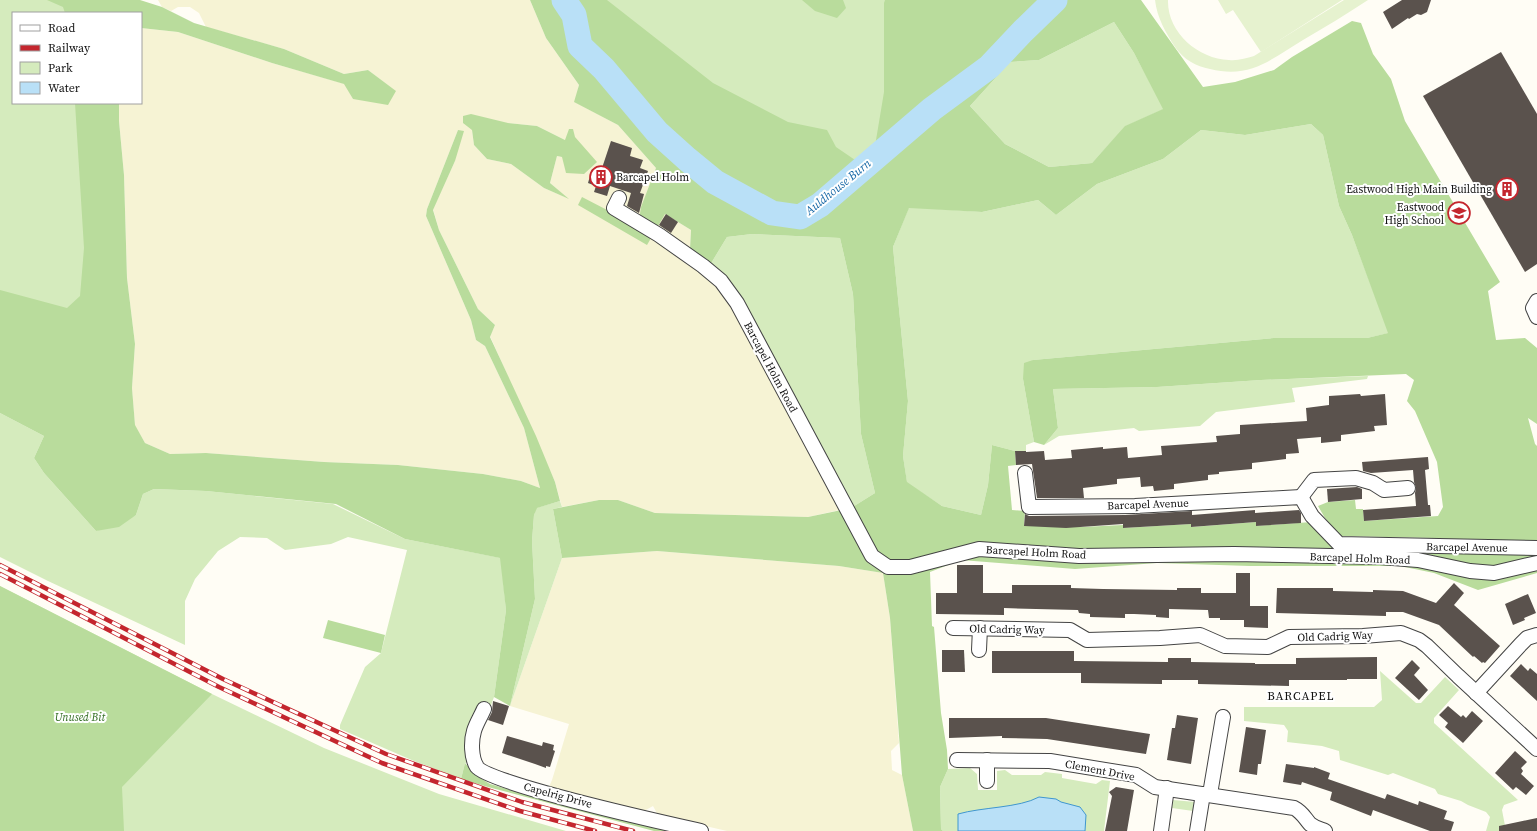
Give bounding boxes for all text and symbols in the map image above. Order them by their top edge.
legend [12,12,142,104]
text: Road [48,20,75,36]
text: Railway [48,40,91,56]
text: Park [48,60,73,76]
text: Water [48,80,80,96]
water label: Auldhouse Burn [801,155,875,219]
building icon: Barcapel Holm [588,164,614,190]
place label: Barcapel Holm [616,170,689,185]
building icon: Eastwood High Main Building [1494,176,1520,202]
place label: Eastwood High Main Building [1346,182,1492,197]
place label: Eastwood High School [1385,200,1445,228]
school or university icon: Eastwood High School [1446,200,1472,226]
street label: Barcapel Holm Road [740,319,801,416]
street label: Barcapel Avenue [1107,496,1189,513]
street label: Barcapel Avenue [1426,539,1508,556]
street label: Barcapel Holm Road [985,542,1087,563]
street label: Barcapel Holm Road [1309,549,1411,568]
street label: Old Cadrig Way [969,621,1045,638]
street label: Old Cadrig Way [1297,628,1373,645]
district label: BARCAPEL [1267,688,1335,704]
park label: Unused Bit [55,710,106,725]
street label: Clement Drive [1064,756,1136,785]
street label: Capelrig Drive [522,779,594,812]

